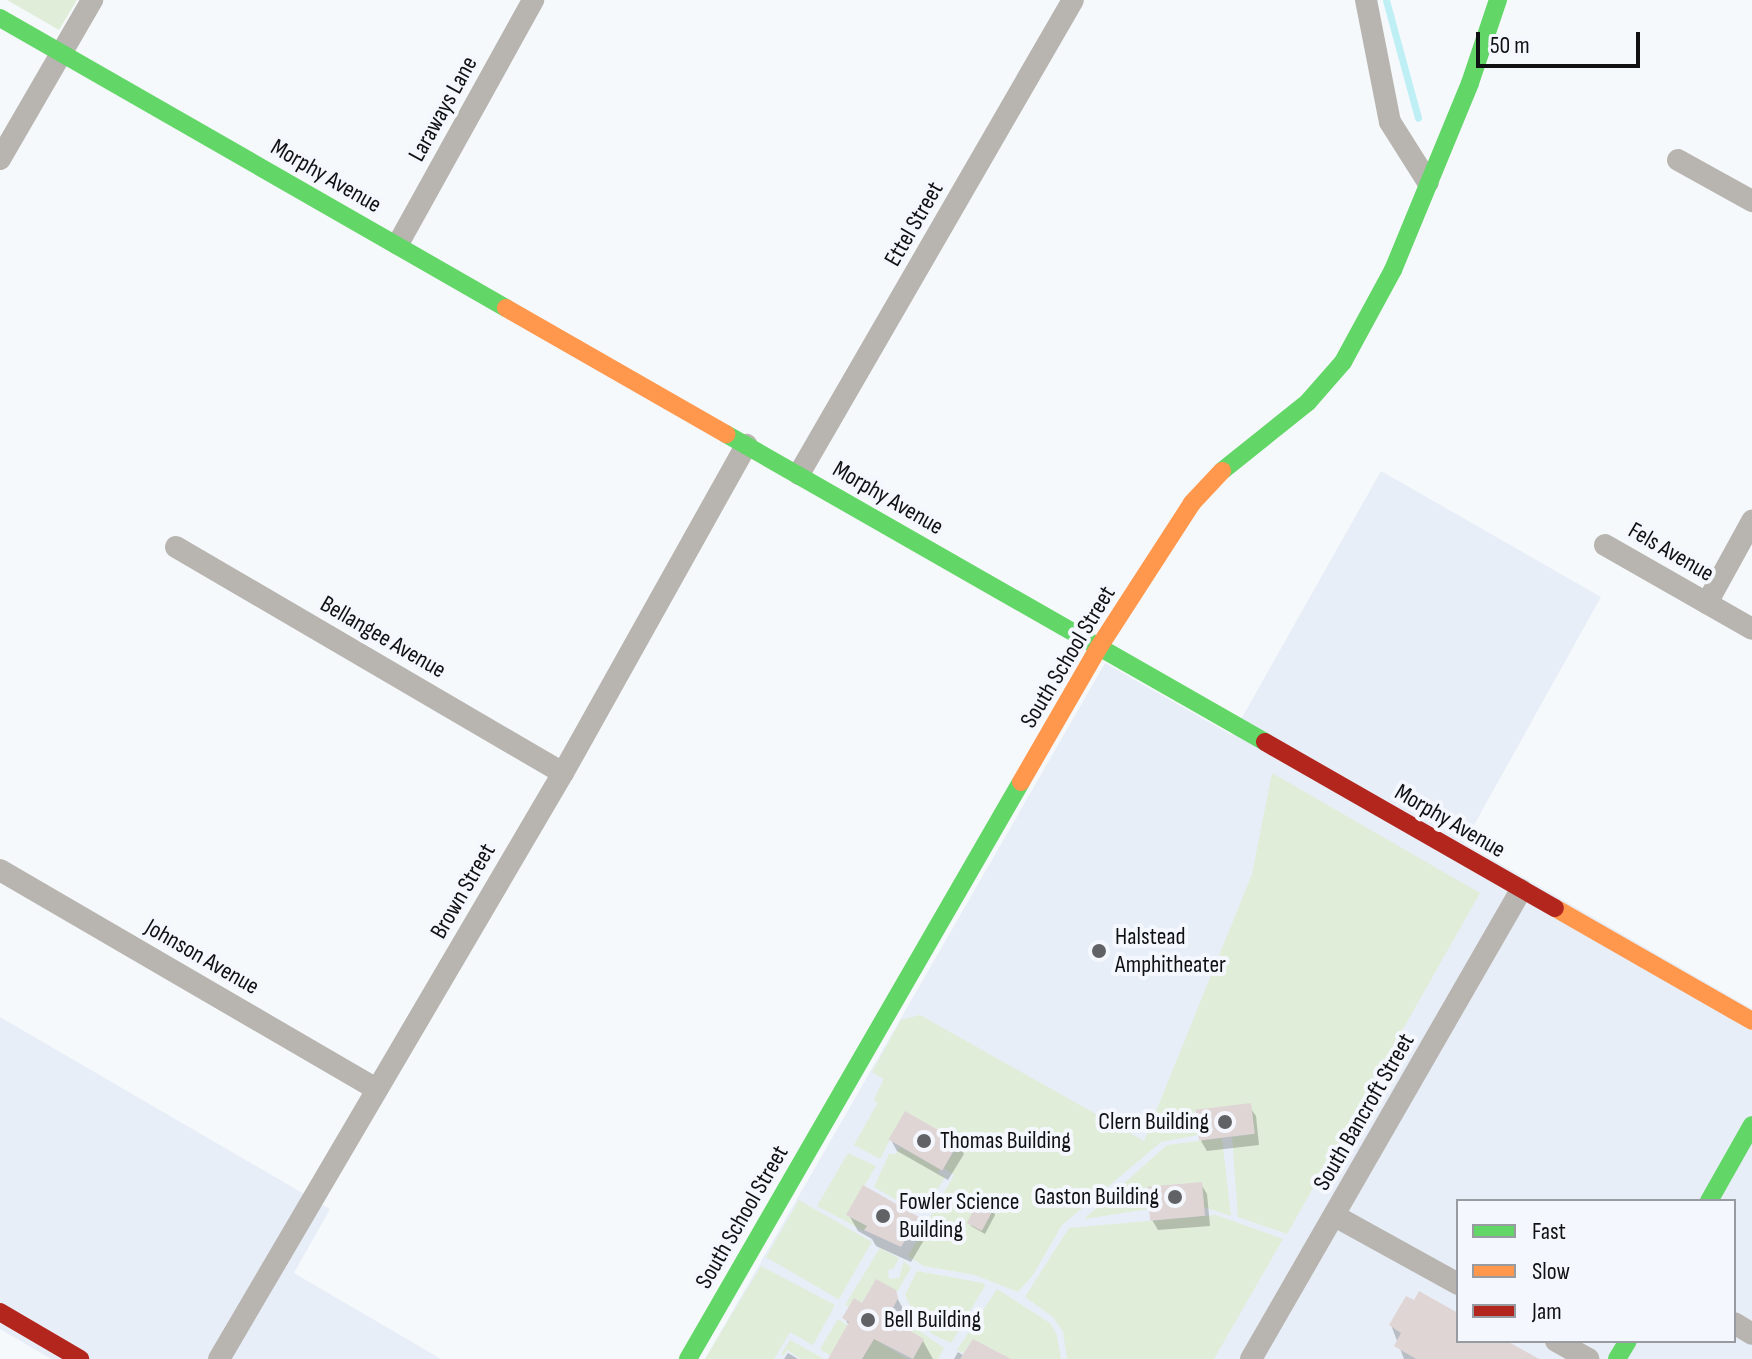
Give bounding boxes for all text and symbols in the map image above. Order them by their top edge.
scale bar [1480,16,1644,66]
text: 50 m [1490,31,1530,60]
street label: Laraways Lane [402,51,484,167]
street label: Morphy Avenue [266,133,386,219]
street label: Ettel Street [878,177,950,271]
street label: Morphy Avenue [828,455,948,541]
street label: Fels Avenue [1623,516,1719,588]
street label: South School Street [1014,581,1122,733]
street label: Bellangee Avenue [315,590,451,684]
street label: Morphy Avenue [1390,778,1510,864]
street label: Brown Street [424,838,502,944]
street label: Johnson Avenue [140,913,264,1001]
place label: Halstead Amphitheater [1115,923,1226,979]
marker: Halstead Amphitheater [1090,942,1108,960]
street label: South Bancroft Street [1307,1028,1421,1196]
place label: Clern Building [1098,1108,1209,1136]
marker: Clern Building [1216,1113,1234,1131]
place label: Thomas Building [940,1127,1071,1155]
marker: Thomas Building [915,1132,933,1150]
street label: South School Street [689,1140,795,1294]
place label: Gaston Building [1034,1183,1159,1211]
place label: Fowler Science Building [899,1188,1019,1244]
marker: Gaston Building [1166,1188,1184,1206]
legend [1456,1199,1736,1343]
marker: Fowler Science Building [874,1207,892,1225]
text: Fast [1532,1217,1566,1246]
text: Slow [1532,1257,1570,1286]
text: Jam [1532,1297,1562,1326]
place label: Bell Building [884,1306,981,1334]
marker: Bell Building [859,1311,877,1329]

